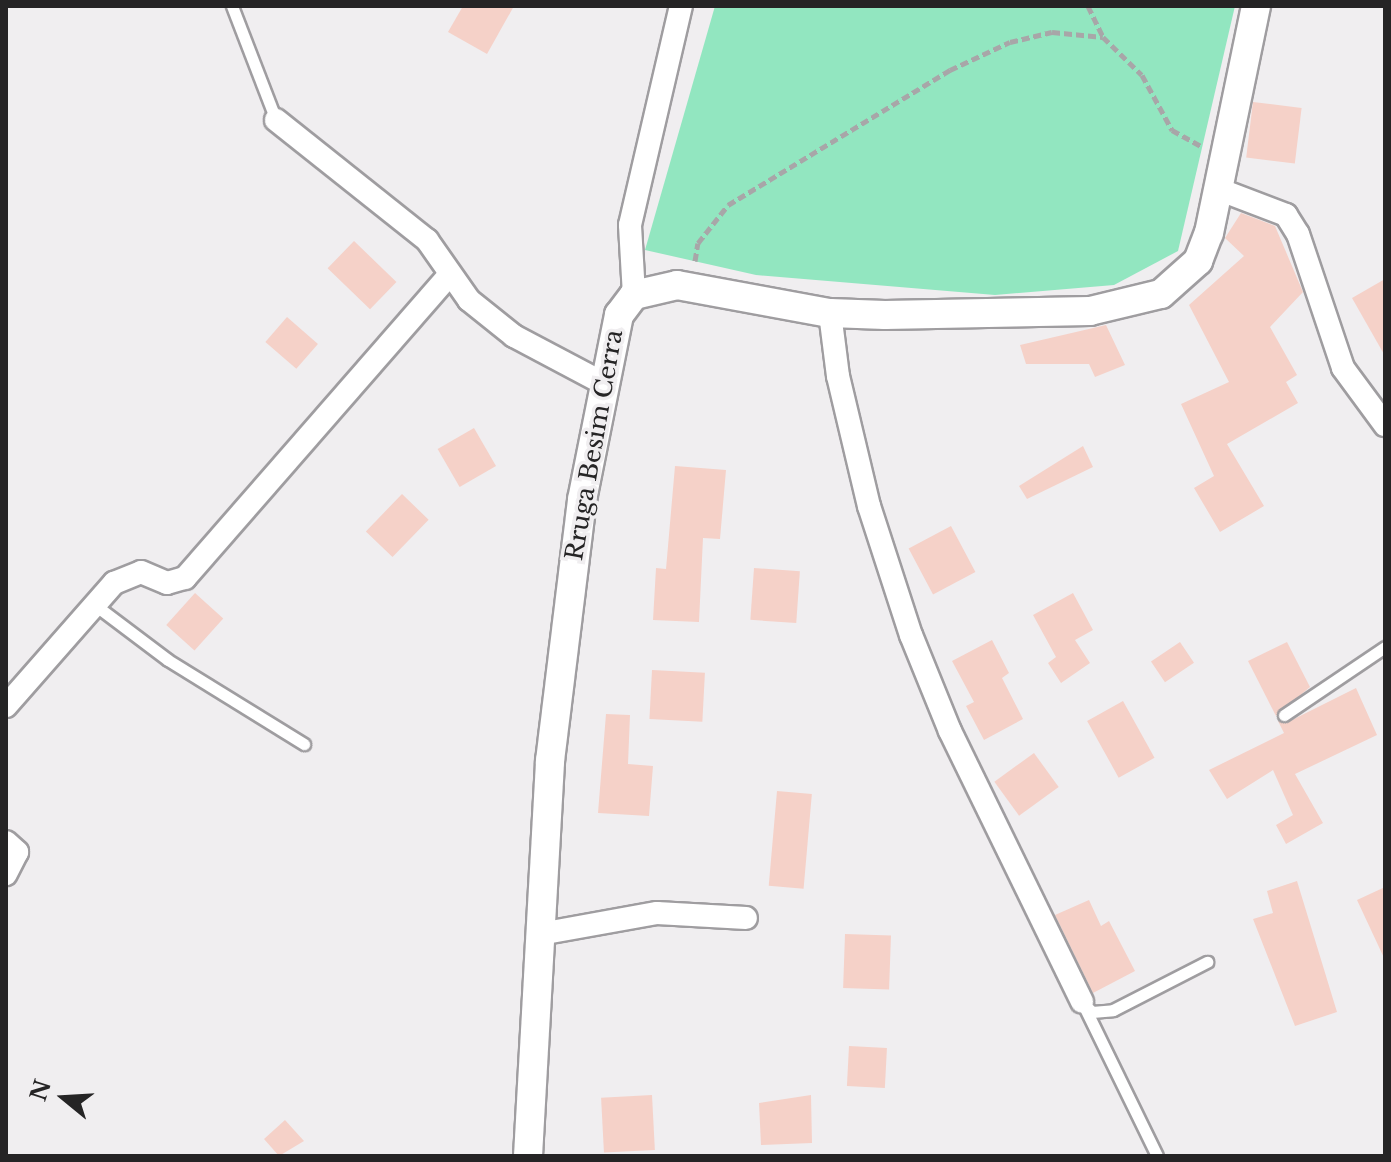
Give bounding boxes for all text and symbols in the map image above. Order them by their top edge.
street label: Rruga Besim Cerra [559,327,629,563]
north arrow [24,1058,104,1138]
text: N [25,1076,57,1104]

